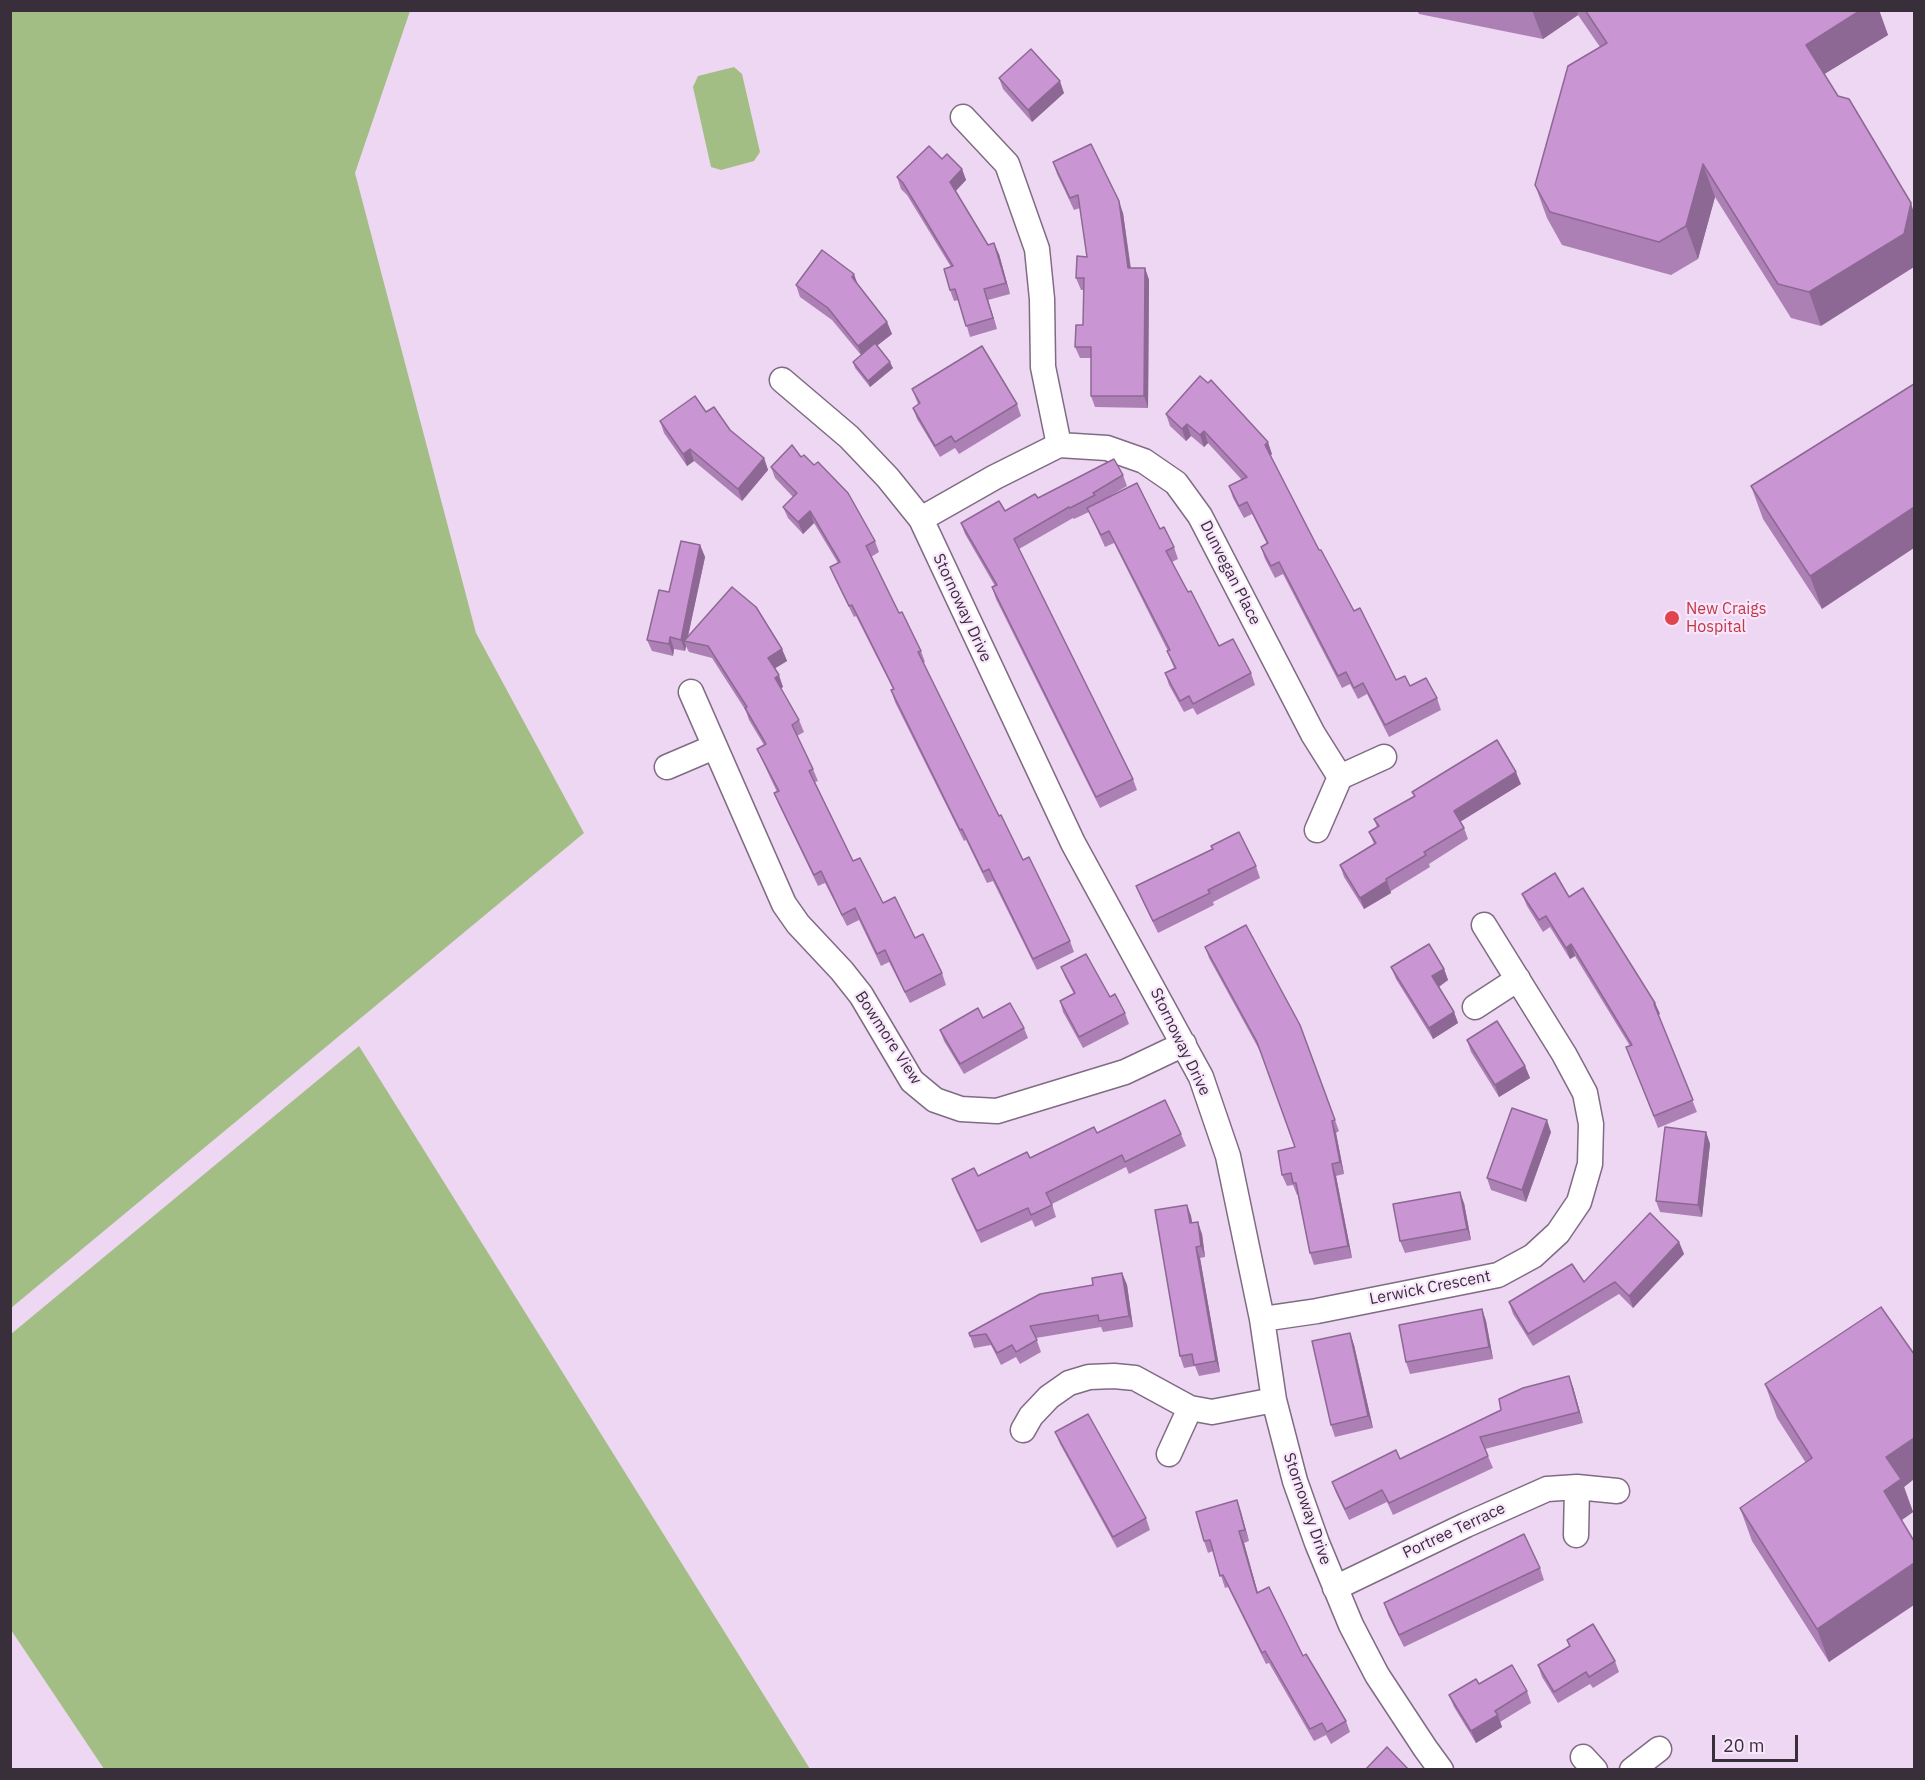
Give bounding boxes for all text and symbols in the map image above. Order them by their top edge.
street label: Dunvegan Place [1195,518,1265,628]
street label: Stornoway Drive [929,551,995,665]
place label: New Craigs Hospital [1686,599,1767,637]
marker: New Craigs Hospital [1663,609,1681,627]
street label: Stornoway Drive [1146,985,1214,1099]
street label: Bowmore View [851,988,925,1088]
street label: Lerwick Crescent [1368,1267,1492,1309]
street label: Stornoway Drive [1279,1450,1335,1568]
street label: Portree Terrace [1400,1499,1508,1563]
scale bar [1715,1723,1800,1761]
text: 20 m [1723,1734,1765,1757]

